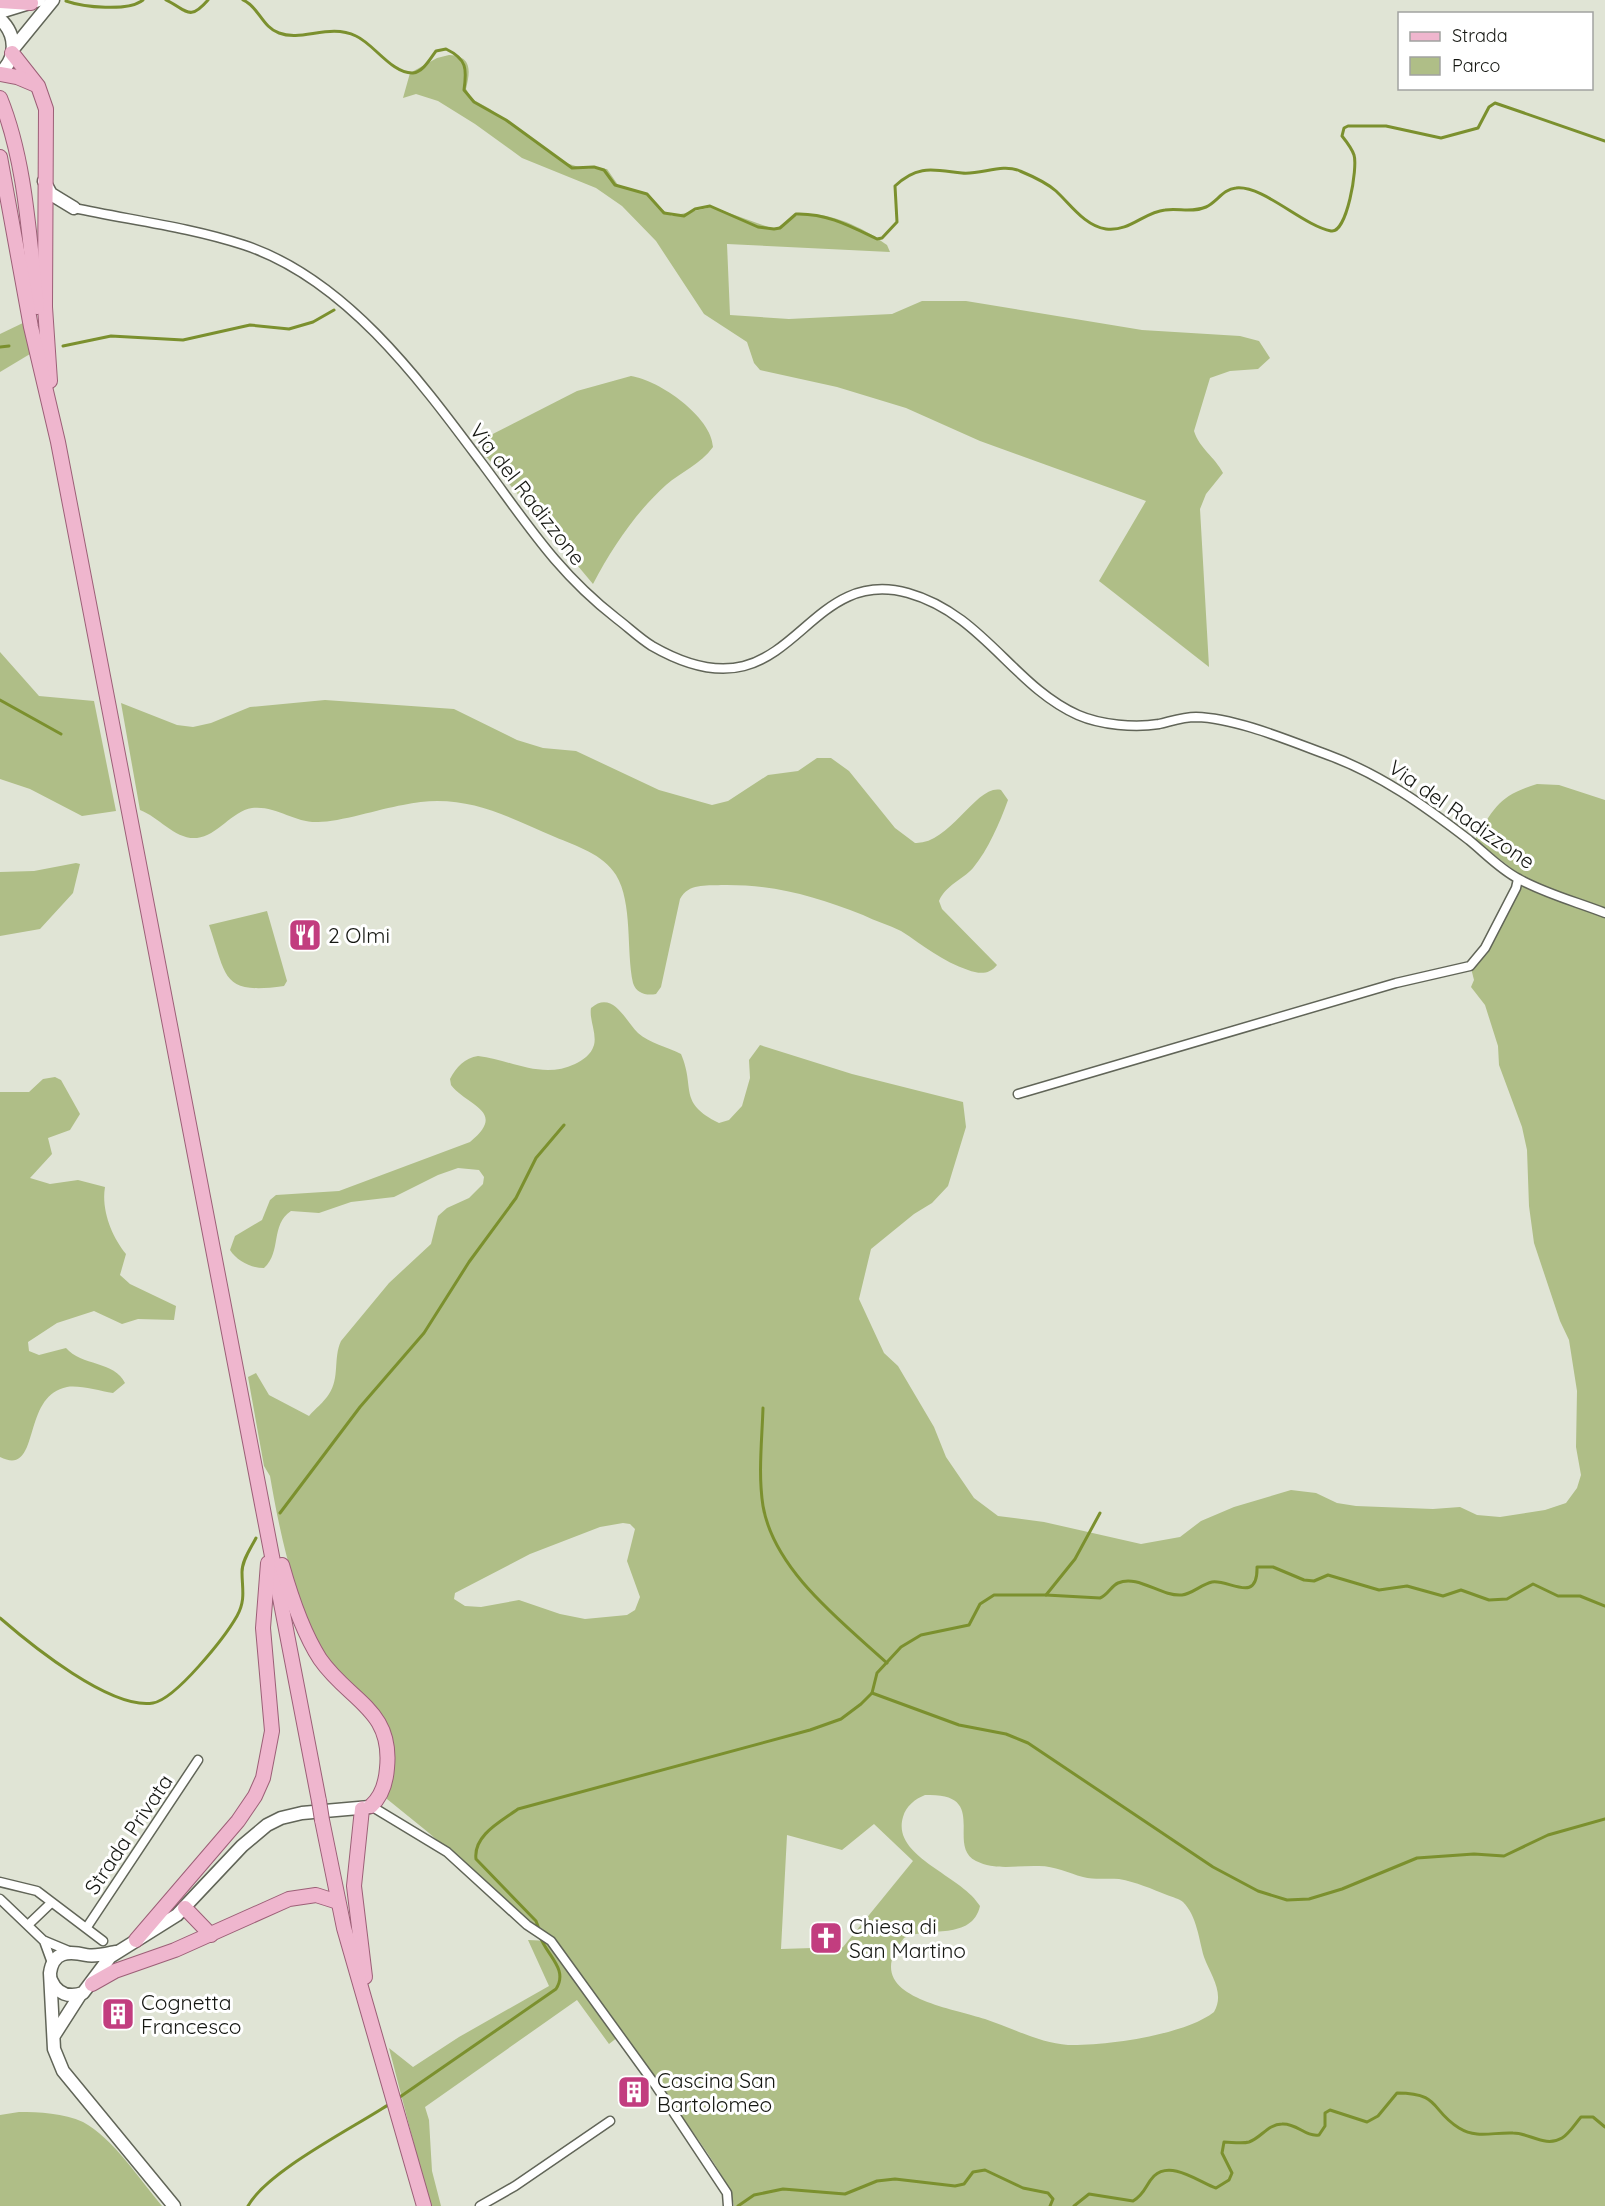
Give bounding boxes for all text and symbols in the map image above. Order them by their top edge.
legend [1398,12,1593,90]
text: Strada [1452,24,1508,47]
text: Parco [1452,54,1500,77]
street label: Via del Radizzone [465,418,591,570]
street label: Via del Radizzone [1384,754,1540,874]
restaurant icon: 2 Olmi [287,917,323,953]
place label: 2 Olmi [328,922,390,948]
street label: Strada Privata [78,1769,178,1899]
place label: Chiesa di San Martino [849,1913,966,1963]
church icon: Chiesa di San Martino [808,1920,844,1956]
place label: Cognetta Francesco [141,1989,242,2039]
building icon: Cognetta Francesco [100,1996,136,2032]
place label: Cascina San Bartolomeo [657,2067,776,2117]
building icon: Cascina San Bartolomeo [616,2074,652,2110]

